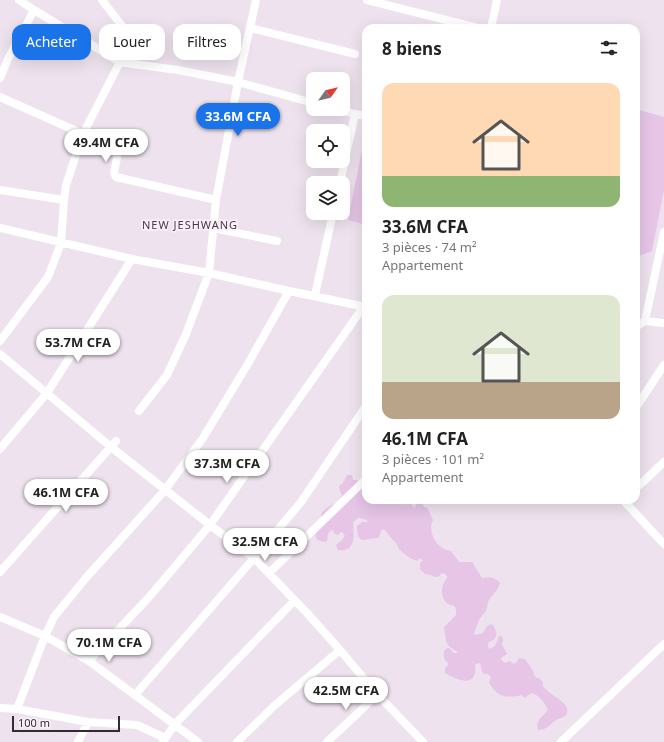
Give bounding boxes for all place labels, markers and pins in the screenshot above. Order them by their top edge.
pin: 33.6M CFA [192,103,284,137]
pin: 49.4M CFA [60,129,152,163]
pin: 53.7M CFA [32,329,124,363]
pin: 37.3M CFA [181,450,273,484]
pin: 46.1M CFA [20,479,112,513]
pin: 32.5M CFA [219,528,311,562]
pin: 70.1M CFA [63,629,155,663]
pin: 42.5M CFA [300,677,392,711]

